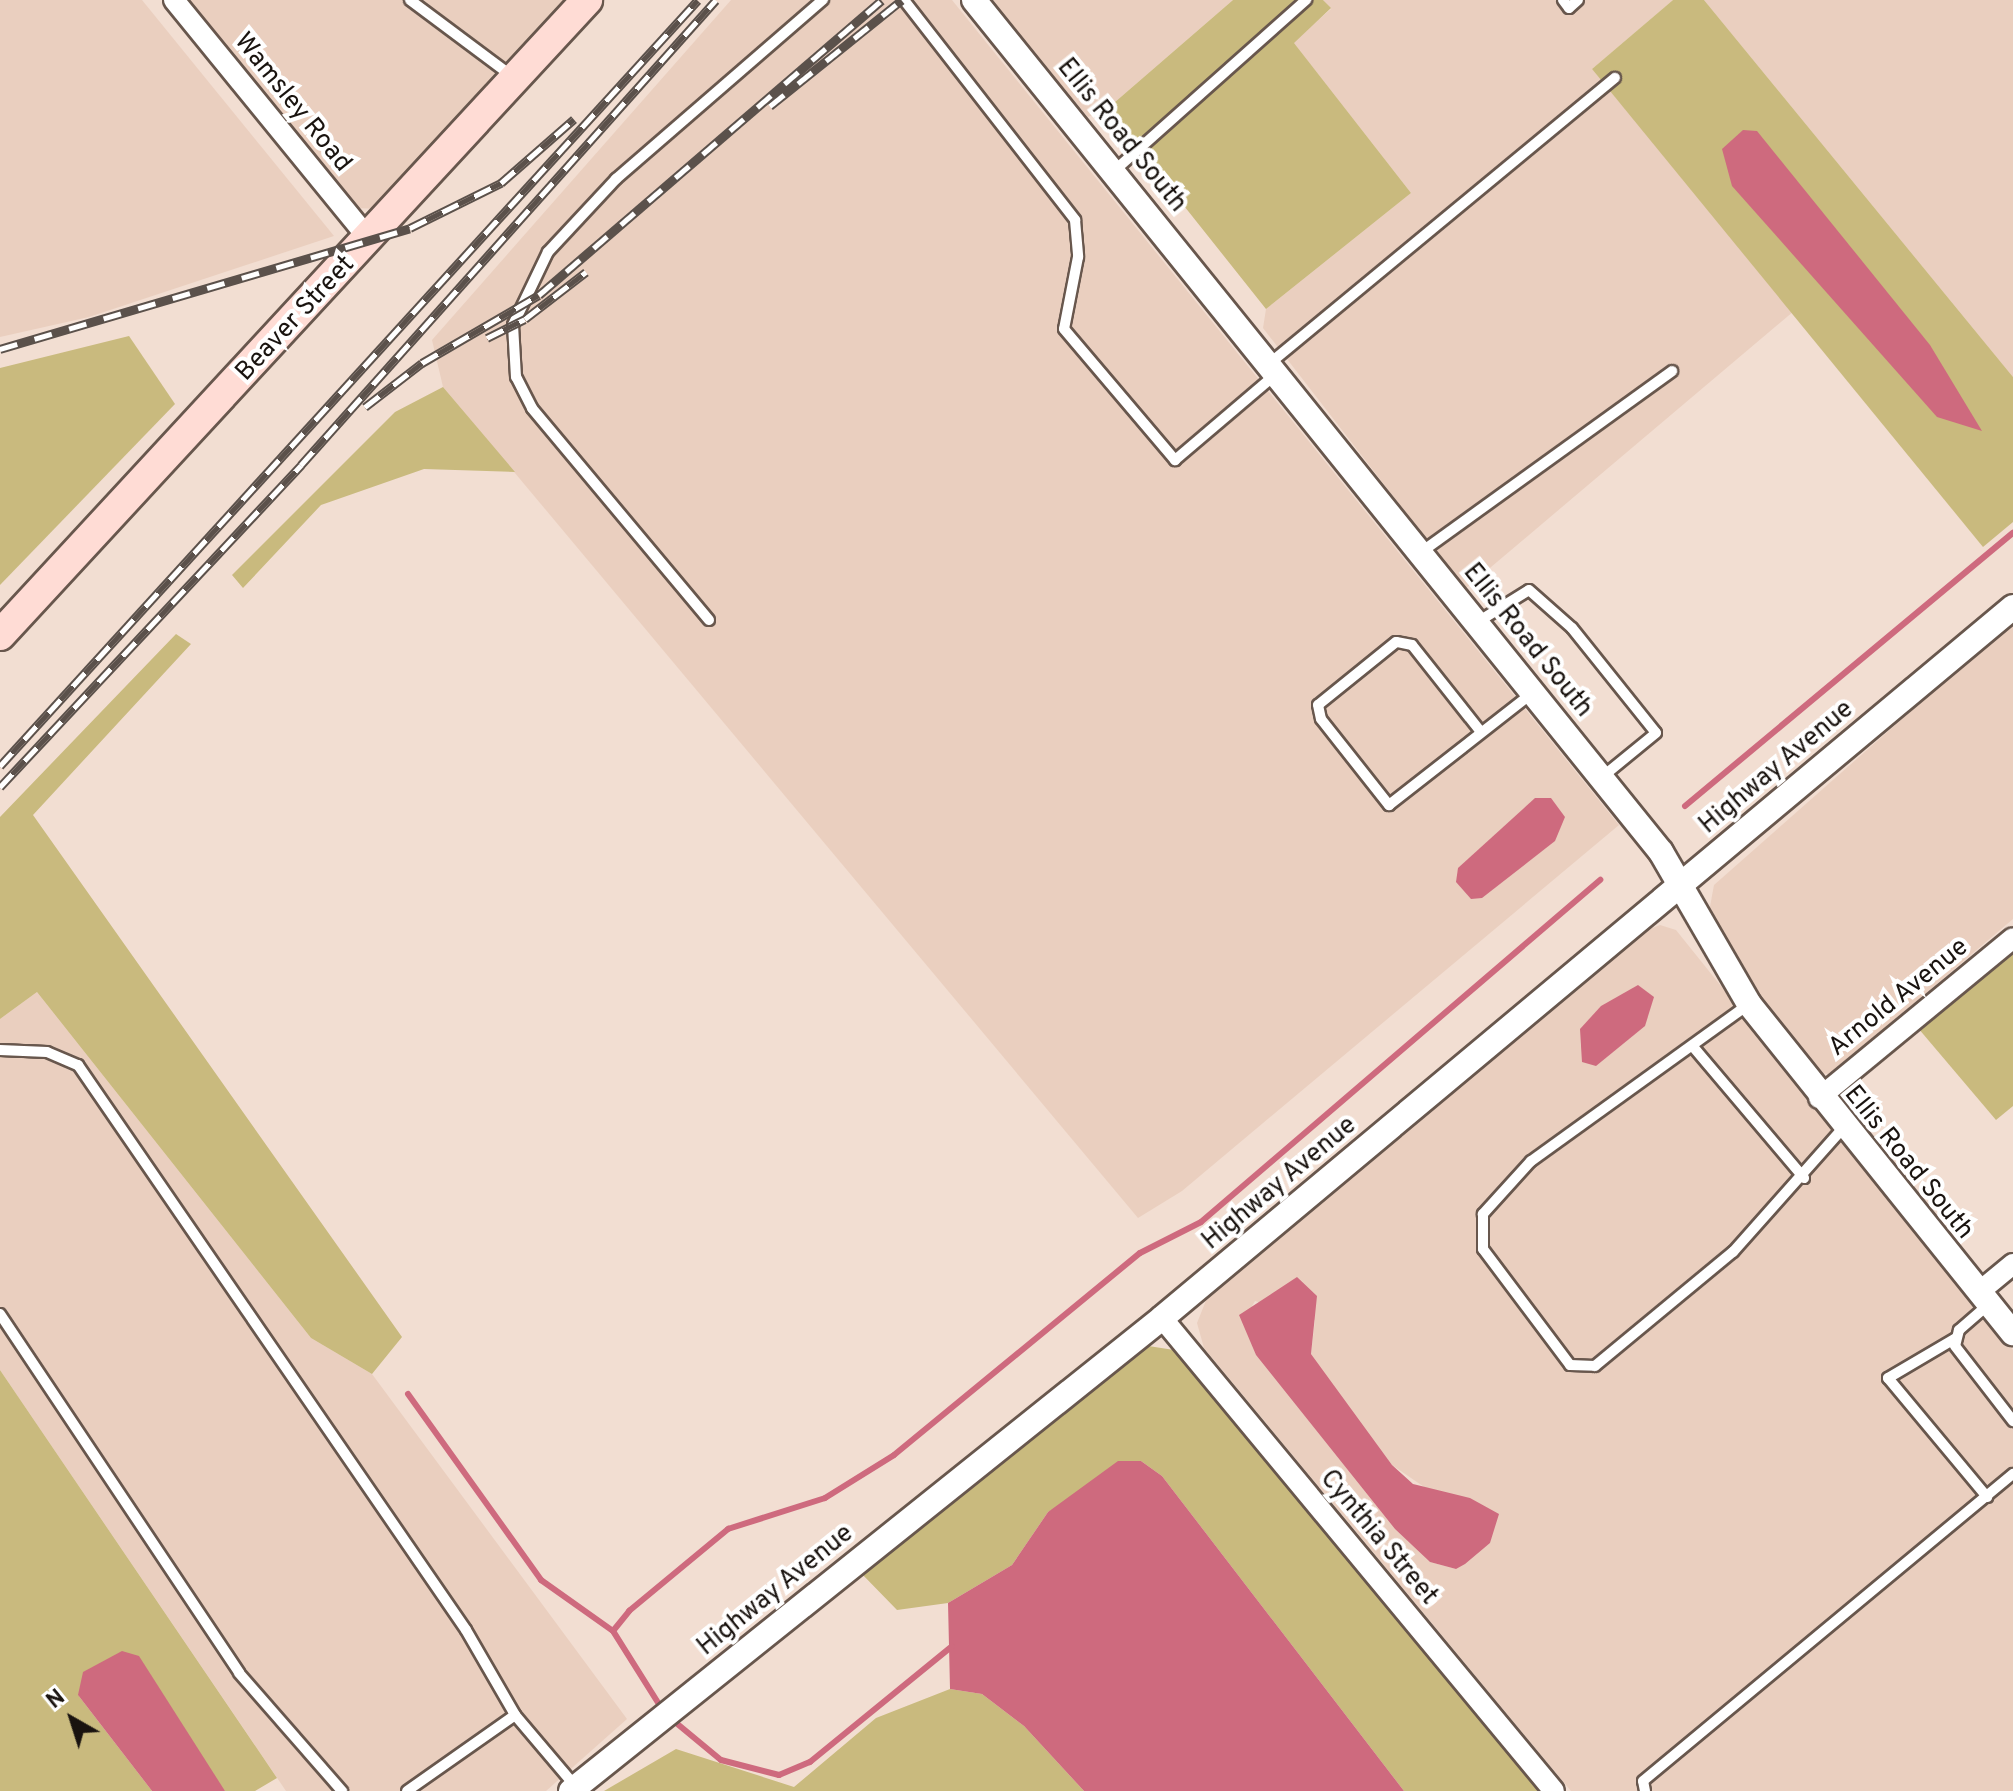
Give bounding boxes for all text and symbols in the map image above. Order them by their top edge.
street label: Wamsley Road [226,27,358,179]
street label: Ellis Road South [1050,53,1192,219]
street label: Beaver Street [230,250,362,388]
street label: Ellis Road South [1456,558,1598,724]
street label: Highway Avenue [1693,694,1861,842]
street label: Arnold Avenue [1822,932,1976,1064]
street label: Ellis Road South [1837,1080,1979,1246]
street label: Highway Avenue [1196,1110,1364,1258]
street label: Cynthia Street [1312,1464,1444,1612]
street label: Highway Avenue [691,1518,861,1664]
north arrow [32,1679,112,1759]
text: N [42,1685,71,1715]

